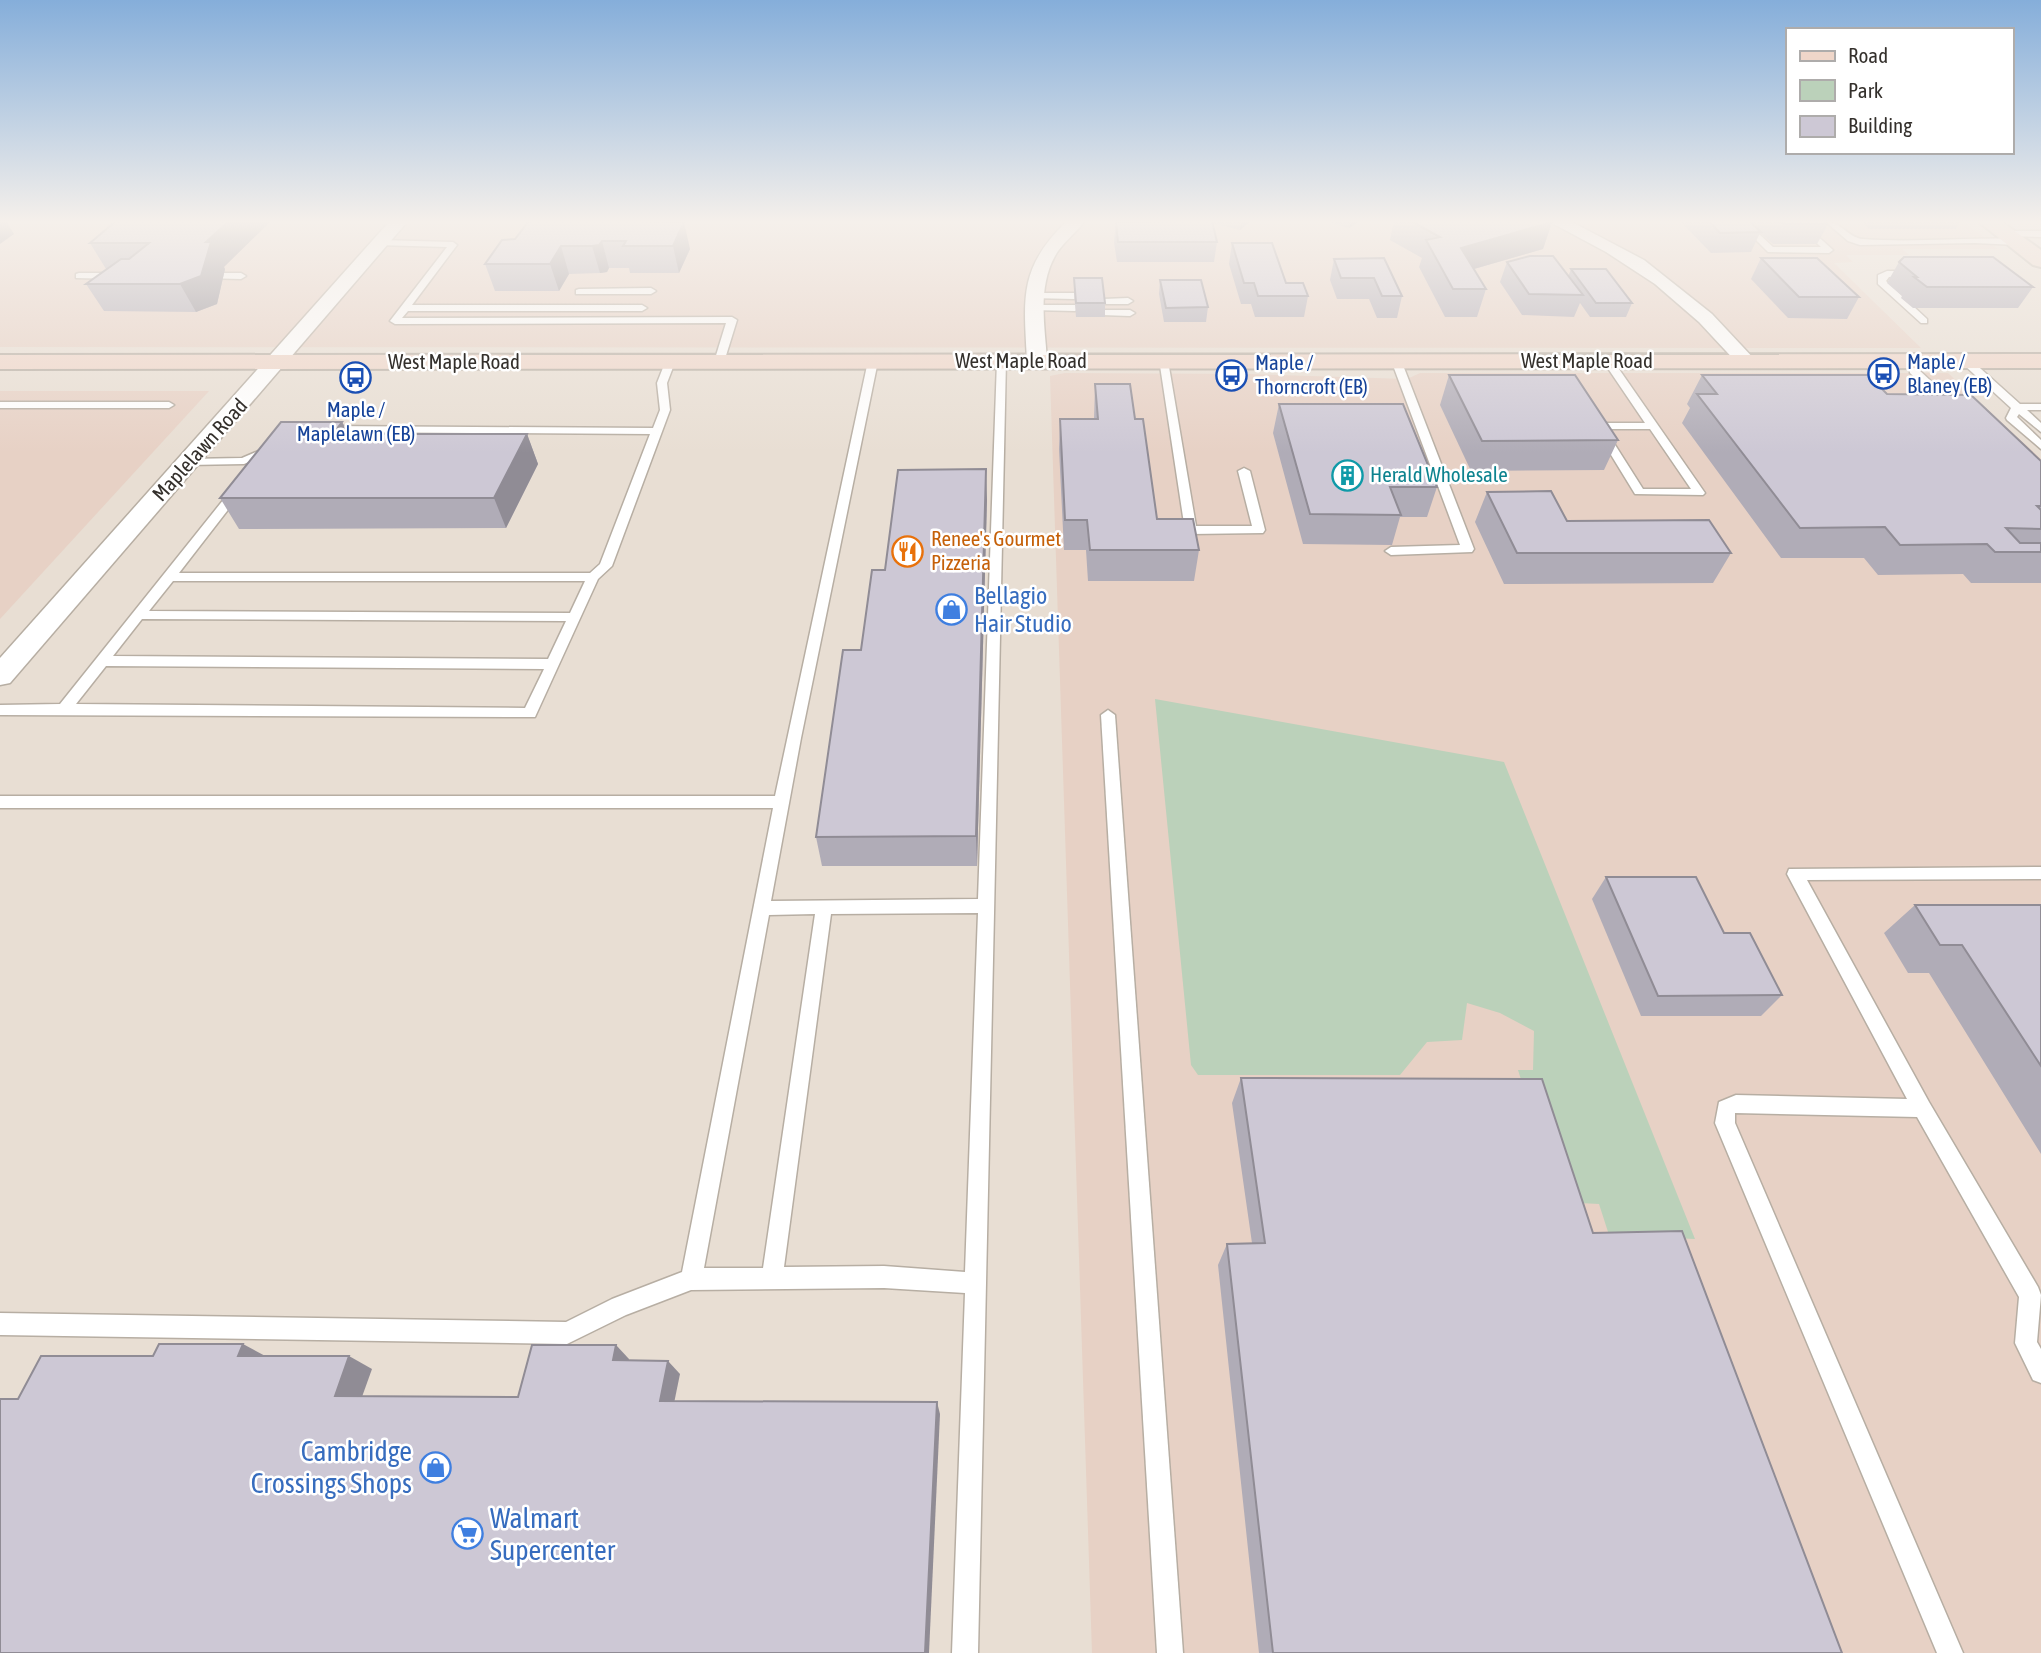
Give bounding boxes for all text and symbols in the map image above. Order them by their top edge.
legend [1786,28,2013,154]
text: Road [1848,43,1888,67]
text: Park [1848,78,1883,102]
text: Building [1848,113,1912,137]
street label: West Maple Road [955,348,1087,372]
street label: West Maple Road [1521,348,1653,372]
street label: West Maple Road [388,349,520,373]
place label: Maple / Blaney (EB) [1907,349,1992,397]
place label: Maple / Thorncroft (EB) [1255,350,1368,398]
bus stop icon: Maple / Blaney (EB) [1867,357,1901,391]
bus stop icon: Maple / Thorncroft (EB) [1215,358,1249,392]
bus stop icon: Maple / Maplelawn (EB) [339,361,373,395]
street label: Maplelawn Road [147,393,252,506]
place label: Maple / Maplelawn (EB) [297,397,415,445]
building icon: Herald Wholesale [1330,458,1364,492]
place label: Herald Wholesale [1370,462,1508,486]
place label: Renee's Gourmet Pizzeria [931,526,1061,574]
restaurant icon: Renee's Gourmet Pizzeria [891,534,925,568]
place label: Bellagio Hair Studio [974,582,1072,637]
shop icon: Bellagio Hair Studio [934,593,968,627]
place label: Cambridge Crossings Shops [251,1435,412,1499]
shop icon: Cambridge Crossings Shops [418,1450,452,1484]
place label: Walmart Supercenter [490,1502,616,1566]
supermarket icon: Walmart Supercenter [450,1517,484,1551]

